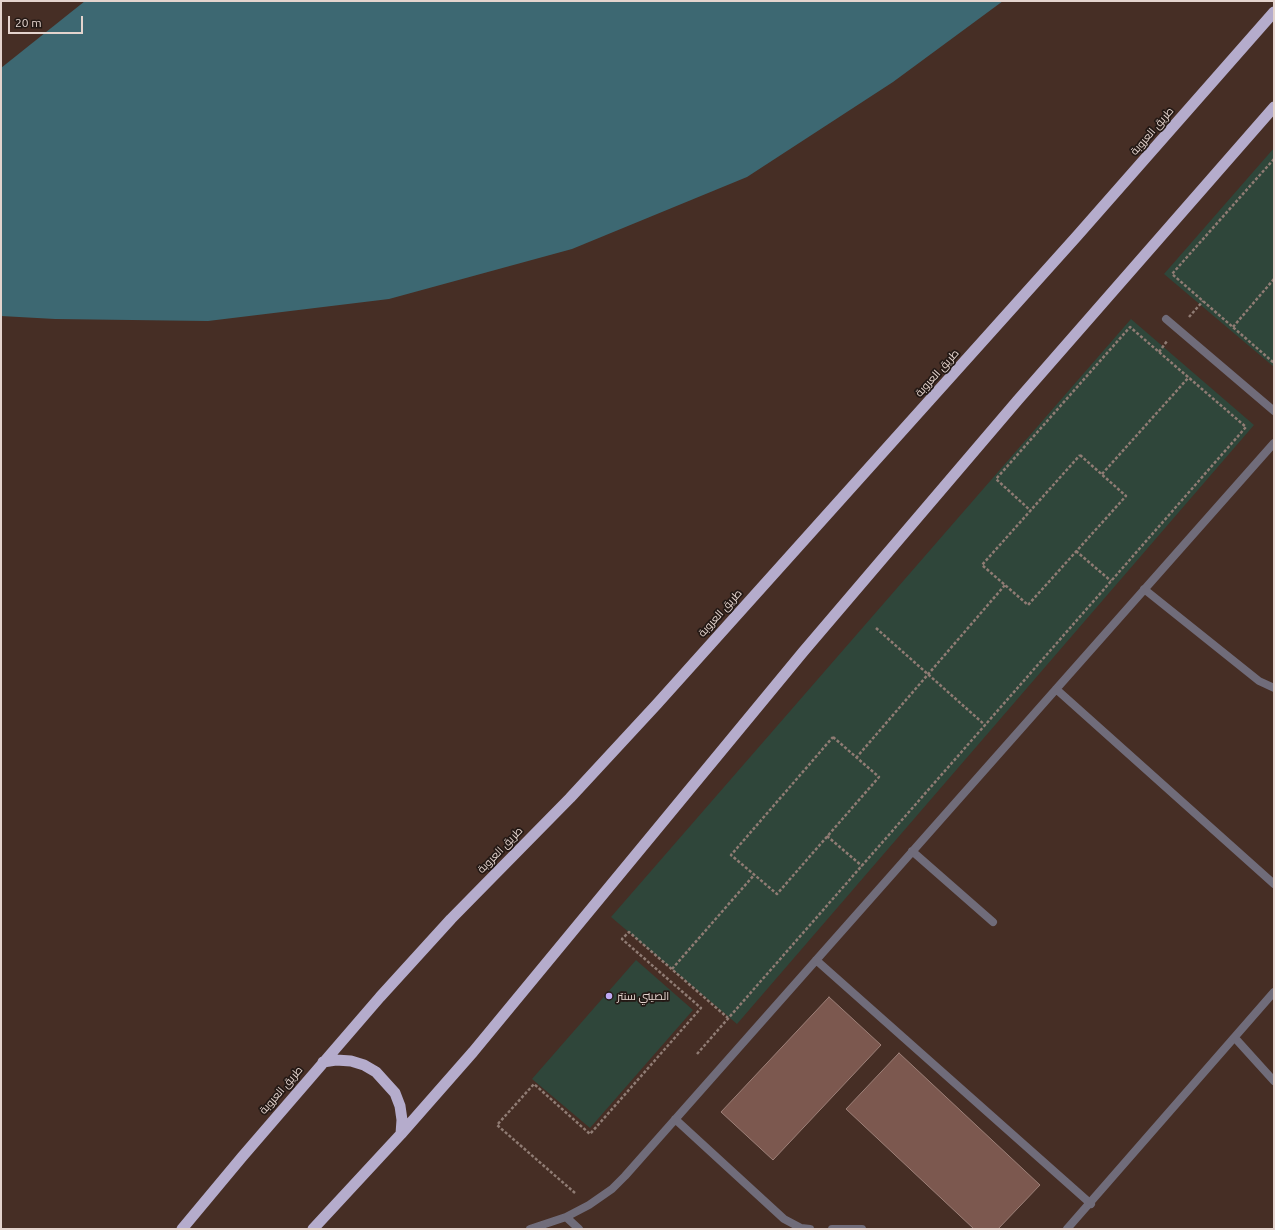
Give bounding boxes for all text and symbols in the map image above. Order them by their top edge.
scale bar [10,8,85,34]
text: 20 m [15,16,42,29]
street label: طريق العروبة [1128,104,1176,158]
street label: طريق العروبة [912,347,962,399]
street label: طريق العروبة [695,587,745,639]
street label: طريق العروبة [475,824,525,876]
place label: الصيني سنتر [617,989,669,1003]
marker: الصيني سنتر [604,991,614,1001]
street label: طريق العروبة [257,1063,305,1117]

